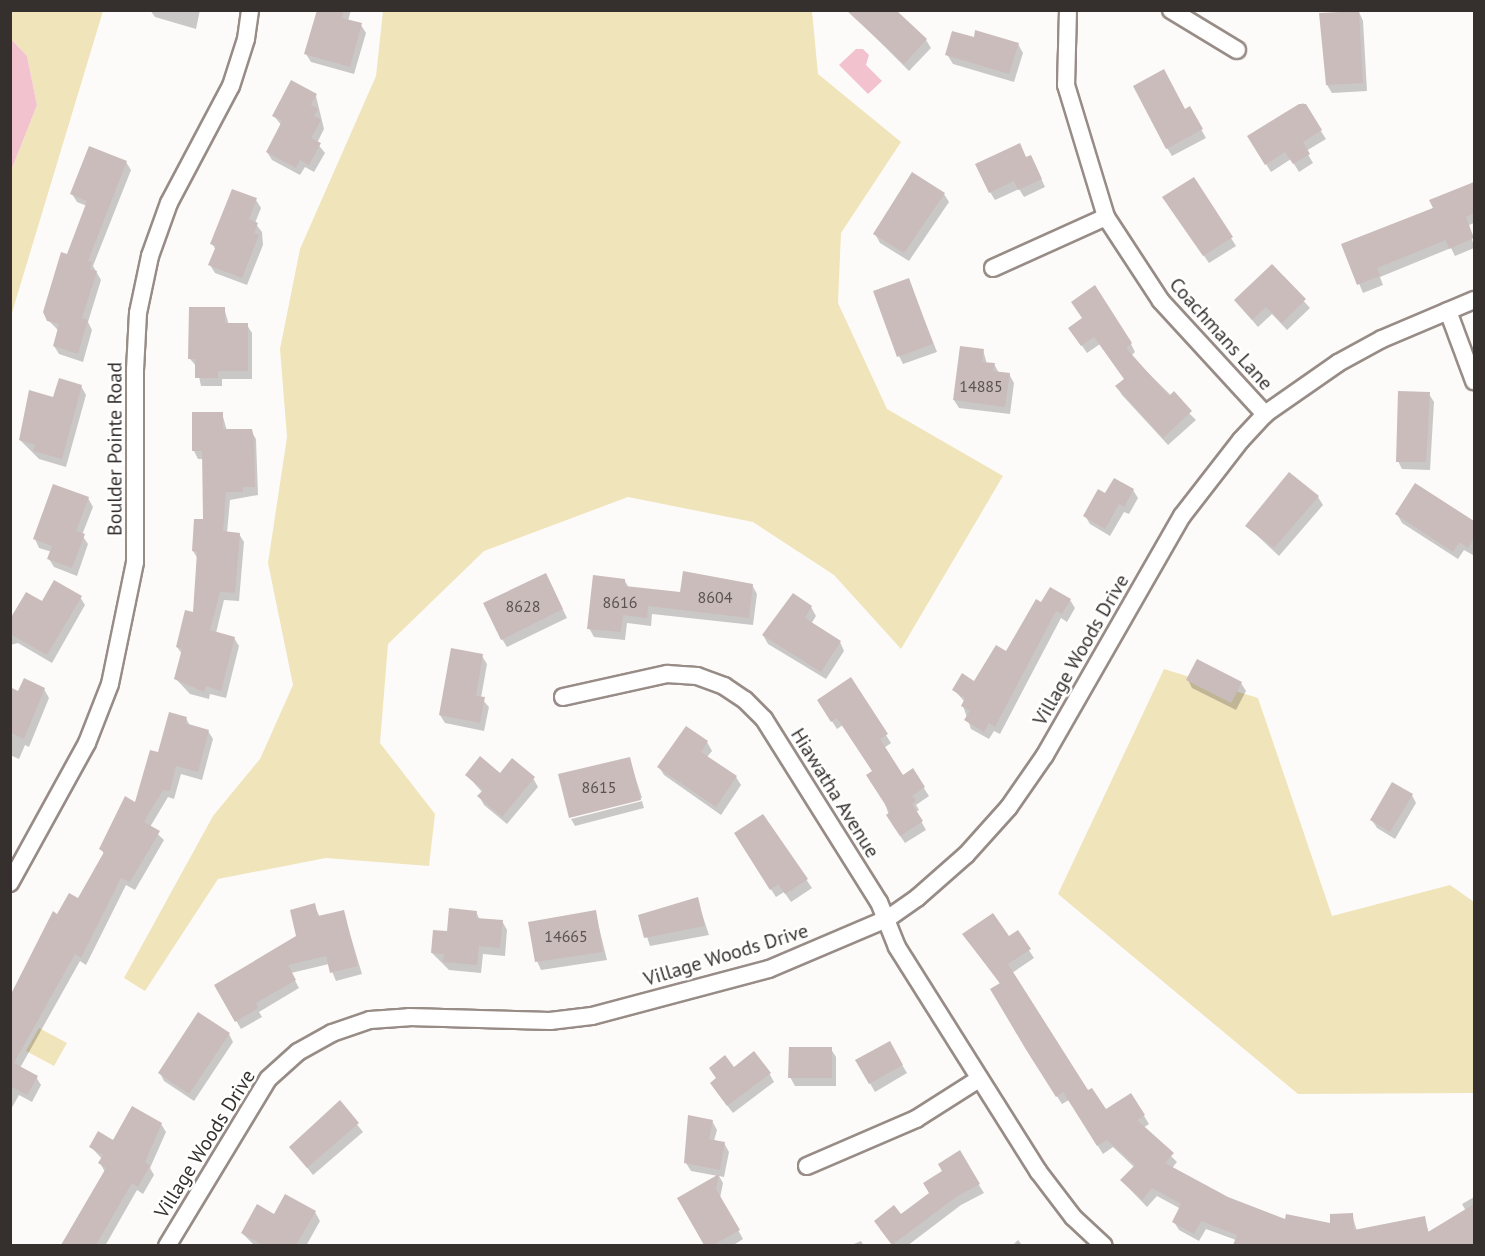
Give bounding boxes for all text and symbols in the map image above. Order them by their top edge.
street label: Coachmans Lane [1164,273,1278,395]
street label: Boulder Pointe Road [103,362,127,536]
house number: 14885 [959,376,1003,396]
street label: Village Woods Drive [1028,570,1134,730]
house number: 8604 [698,587,732,607]
house number: 8616 [603,592,637,612]
house number: 8628 [506,596,540,616]
street label: Hiawatha Avenue [785,724,885,862]
house number: 8615 [582,777,616,797]
street label: Village Woods Drive [641,919,811,991]
house number: 14665 [544,926,588,946]
street label: Village Woods Drive [149,1065,261,1223]

